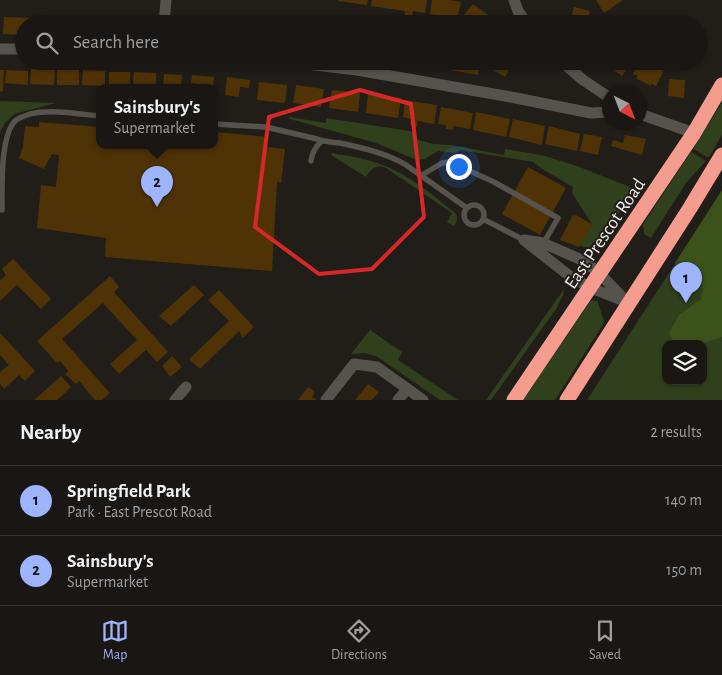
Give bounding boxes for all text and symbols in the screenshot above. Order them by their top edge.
search box [15,15,707,70]
icon: search [33,29,61,57]
text: Search here [73,33,159,52]
popup [96,84,218,149]
north arrow [602,85,647,130]
text: Sainsbury's [114,98,200,117]
text: Supermarket [114,120,195,136]
your location [446,154,472,180]
pin: 2 [141,166,173,207]
street label: East Prescot Road [561,175,649,293]
pin: 1 [670,262,702,303]
map controls [662,340,707,385]
button: layers [662,340,707,385]
text: Nearby [20,422,81,443]
text: 2 results [650,424,702,440]
text: Springfield Park [67,482,191,501]
text: 1 [33,492,39,508]
text: 140 m [665,492,702,508]
text: Park · East Prescot Road [67,504,212,520]
text: Sainsbury's [67,552,154,571]
text: 2 [32,562,40,578]
text: 150 m [666,562,702,578]
text: Supermarket [67,574,148,590]
tab: Map [101,617,129,664]
tab: Directions [331,617,387,664]
tab: Saved [589,617,621,664]

